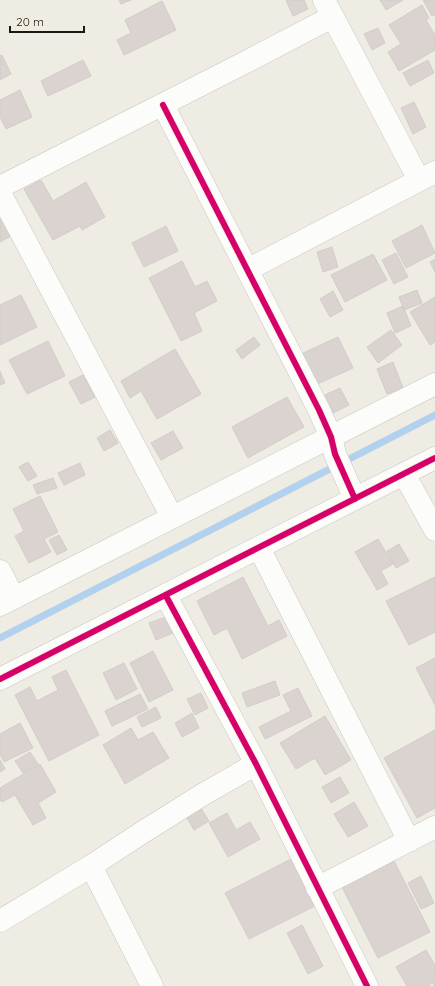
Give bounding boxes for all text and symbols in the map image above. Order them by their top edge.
scale bar [10,8,84,34]
text: 20 m [16,14,44,29]

